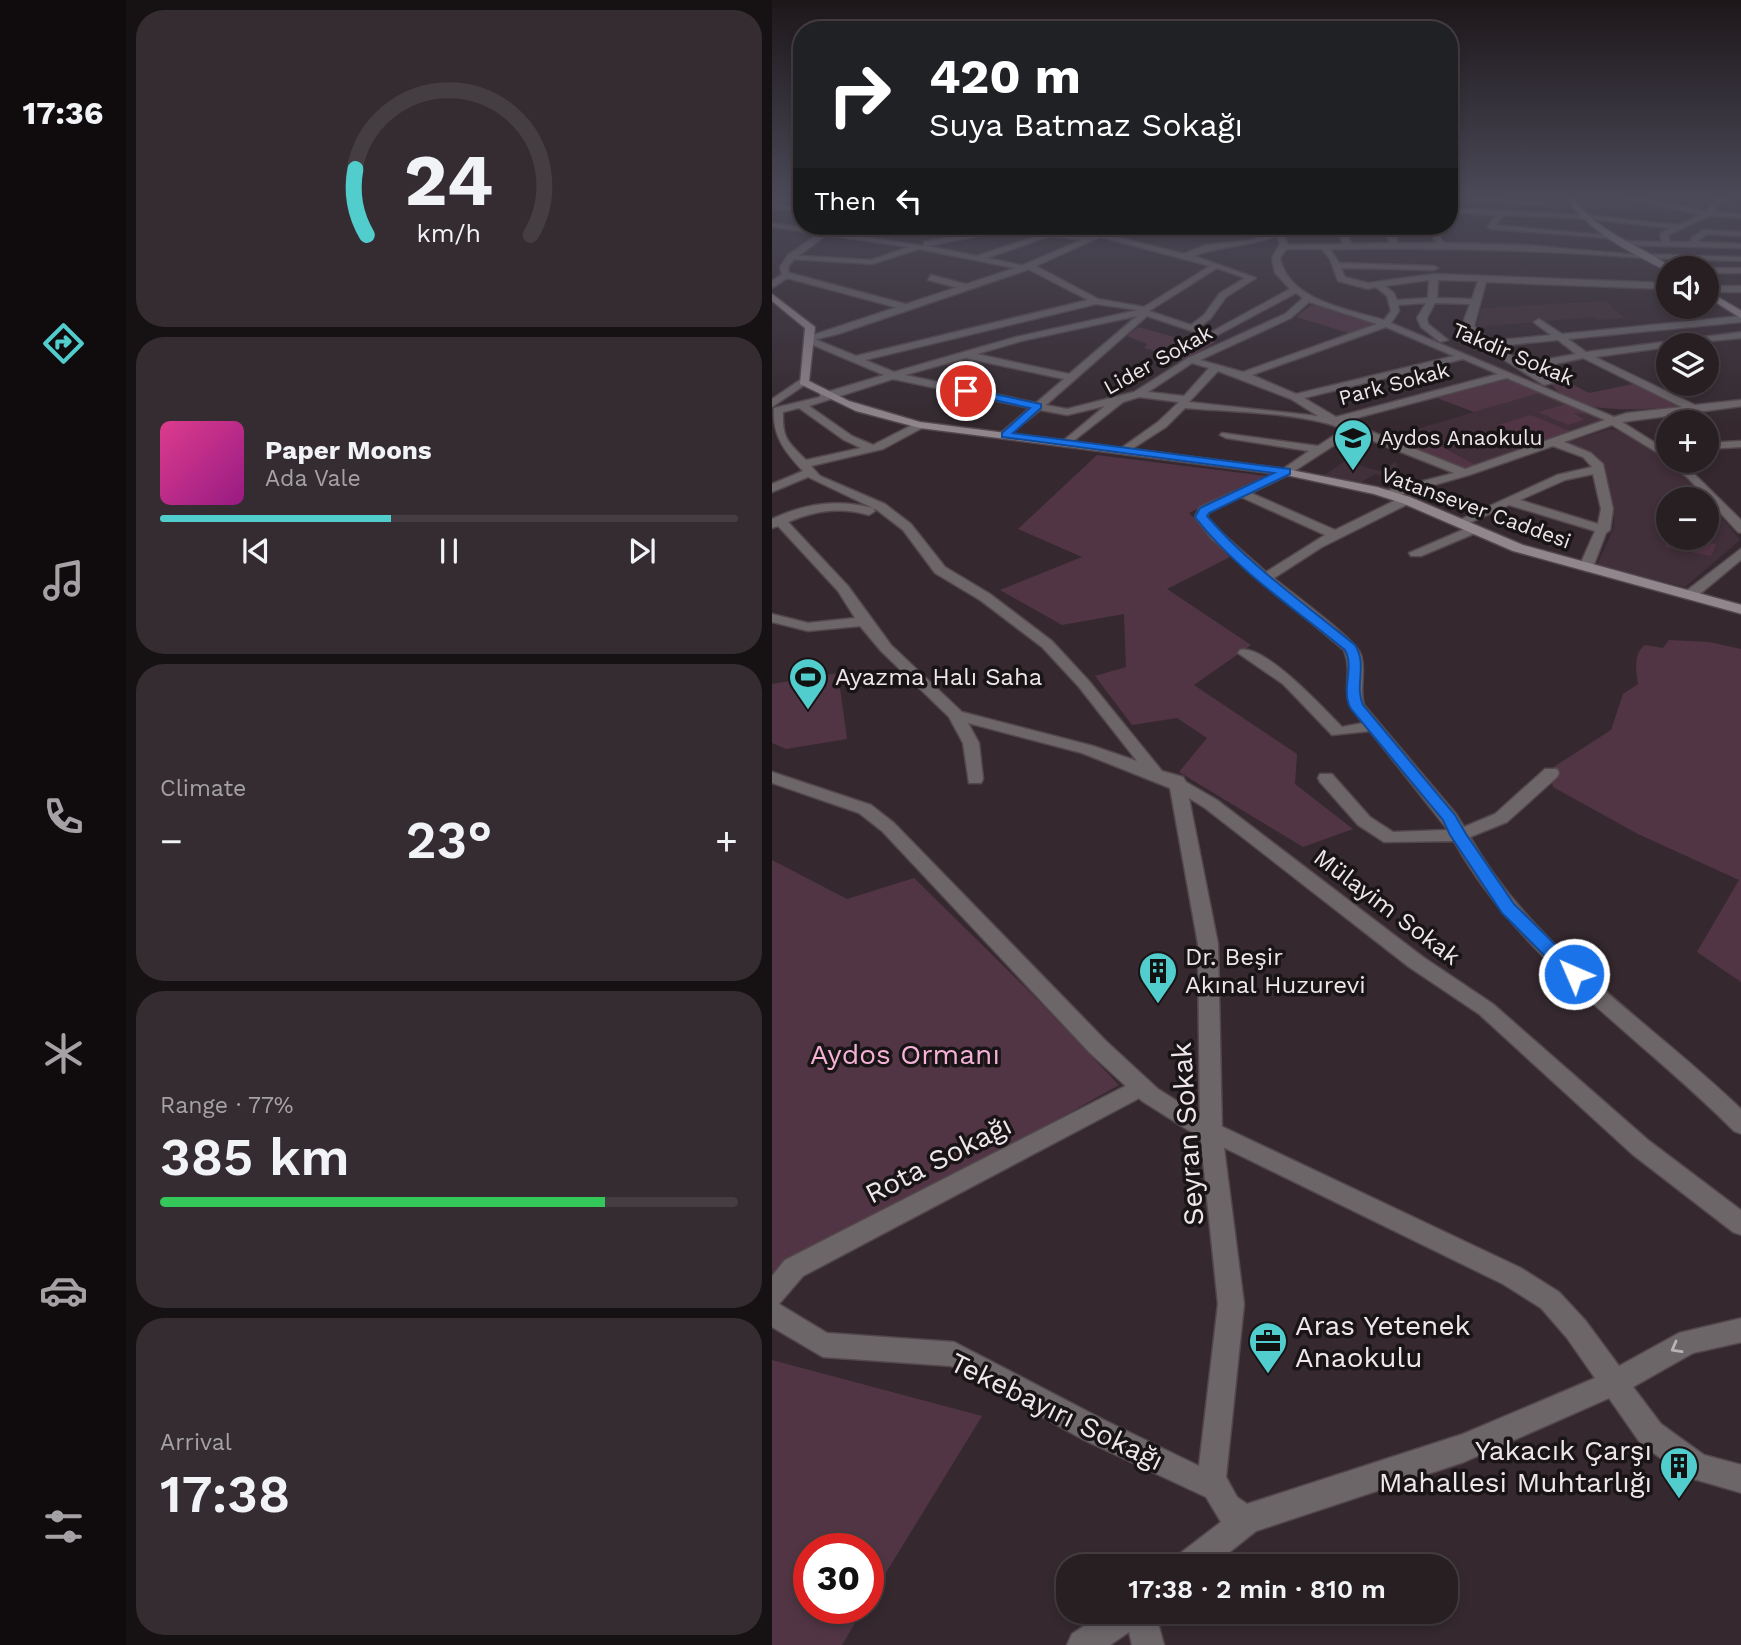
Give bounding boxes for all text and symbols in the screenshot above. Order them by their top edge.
text: 420 m [929,47,1081,105]
icon: right [814,49,905,140]
text: 17:36 [22,94,104,132]
text: Suya Batmaz Sokağı [929,106,1243,144]
text: 24 [404,137,494,223]
icon: left [890,182,928,220]
text: Then [814,186,876,216]
text: km/h [417,218,481,247]
map controls [1656,256,1719,550]
button: sound [1656,256,1719,319]
street label: Takdir Sokak [1449,317,1578,390]
icon: directions [39,319,88,368]
street label: Lider Sokak [1099,319,1216,400]
button: layers [1656,333,1719,396]
street label: Park Sokak [1336,357,1452,410]
pin [936,361,996,421]
icon: arrive [947,372,985,410]
button: + [1656,410,1719,473]
school or university icon: Aydos Anaokulu [1332,417,1374,472]
place label: Aydos Anaokulu [1380,425,1542,450]
text: Paper Moons [265,435,432,465]
street label: Vatansever Caddesi [1378,462,1574,553]
text: Ada Vale [265,465,361,492]
button: − [1656,487,1719,550]
icon: previous [237,532,275,570]
icon: pause [430,532,468,570]
icon: next [623,532,661,570]
icon: music [39,556,88,605]
sports icon: Ayazma Halı Saha [787,656,829,711]
place label: Ayazma Halı Saha [835,663,1042,691]
text: Climate [160,775,246,802]
icon: phone [39,792,88,841]
text: 23° [406,810,492,871]
text: − [160,819,183,863]
text: + [715,819,738,863]
street label: Mülayim Sokak [1308,843,1466,971]
position arrow [1537,937,1611,1011]
place label: Dr. Beşir Akınal Huzurevi [1185,943,1366,999]
building icon: Dr. Beşir Akınal Huzurevi [1137,950,1179,1005]
icon: climate [39,1029,88,1078]
park label: Aydos Ormanı [810,1038,1000,1071]
street label: Seyran Sokak [1165,1041,1210,1227]
text: Range · 77% [160,1092,294,1119]
street label: Rota Sokağı [860,1108,1017,1210]
text: 385 km [160,1127,350,1188]
icon: car [39,1266,88,1315]
place label: Aras Yetenek Anaokulu [1295,1309,1471,1374]
office icon: Aras Yetenek Anaokulu [1247,1320,1289,1375]
one-way arrow [1671,1340,1683,1353]
street label: Tekebayırı Sokağı [945,1346,1169,1477]
text: Arrival [160,1429,232,1456]
place label: Yakacık Çarşı Mahallesi Muhtarlığı [1379,1434,1652,1499]
building icon: Yakacık Çarşı Mahallesi Muhtarlığı [1658,1445,1700,1500]
text: 17:38 [160,1464,290,1525]
icon: filters [39,1502,88,1551]
speed limit sign: 30 [793,1533,884,1624]
text: 17:38 · 2 min · 810 m [1128,1574,1386,1604]

